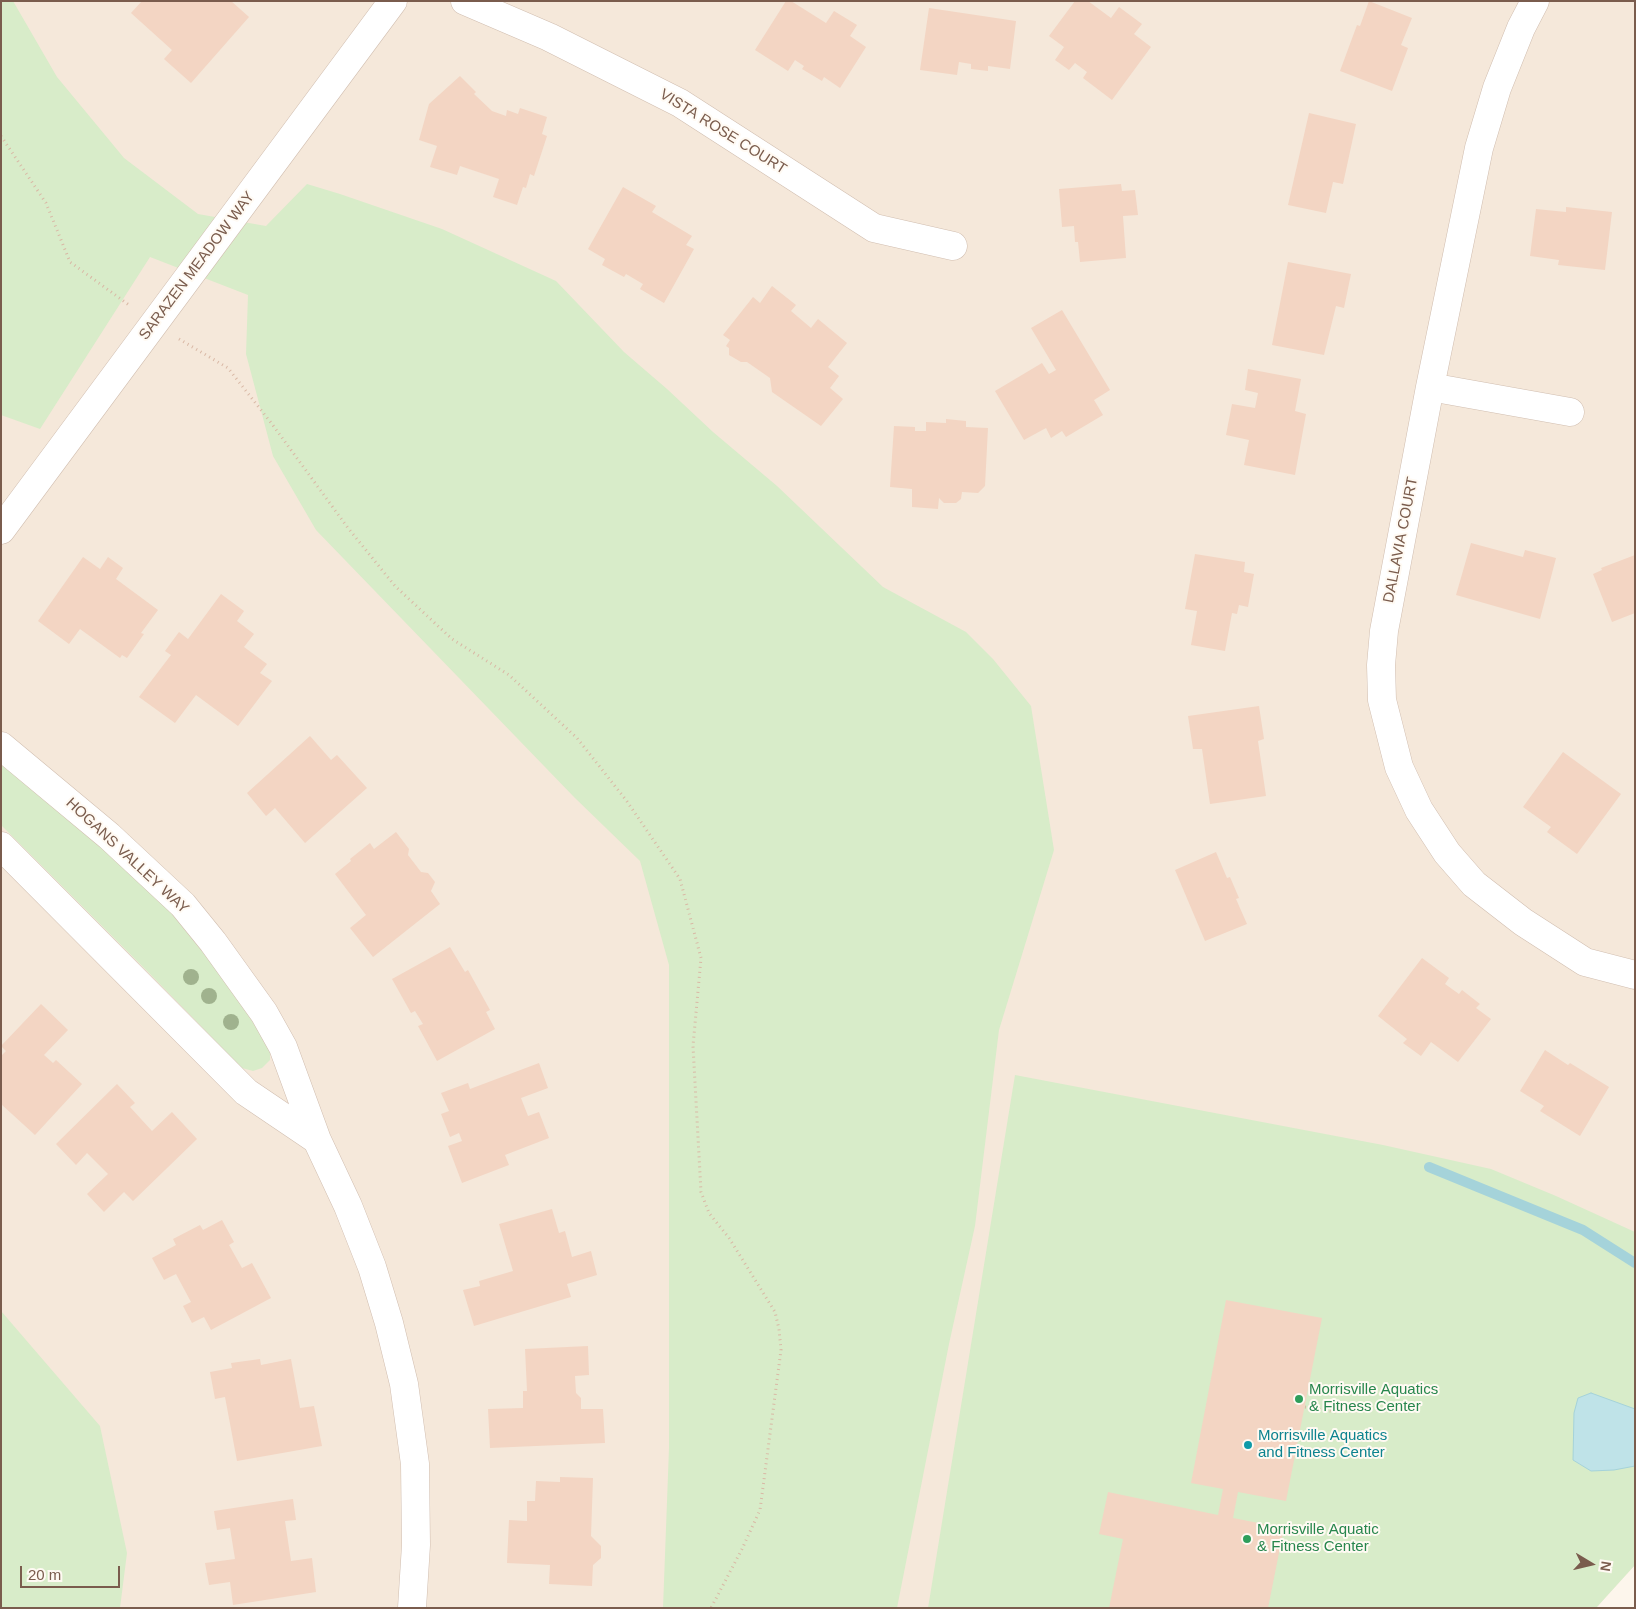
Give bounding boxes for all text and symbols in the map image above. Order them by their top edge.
street label: VISTA ROSE COURT [656,86,790,178]
street label: SARAZEN MEADOW WAY [135,188,259,344]
street label: DALLAVIA COURT [1380,476,1422,604]
street label: HOGANS VALLEY WAY [62,794,192,918]
place label: Morrisville Aquatics & Fitness Center [1309,1381,1438,1416]
marker: Morrisville Aquatics & Fitness Center [1293,1393,1305,1405]
place label: Morrisville Aquatics and Fitness Center [1258,1427,1387,1462]
marker: Morrisville Aquatics and Fitness Center [1242,1439,1254,1451]
place label: Morrisville Aquatic & Fitness Center [1257,1521,1379,1556]
marker: Morrisville Aquatic & Fitness Center [1241,1533,1253,1545]
north arrow [1566,1539,1616,1589]
scale bar [22,1556,122,1588]
text: N [1597,1560,1615,1573]
text: 20 m [28,1566,61,1583]

